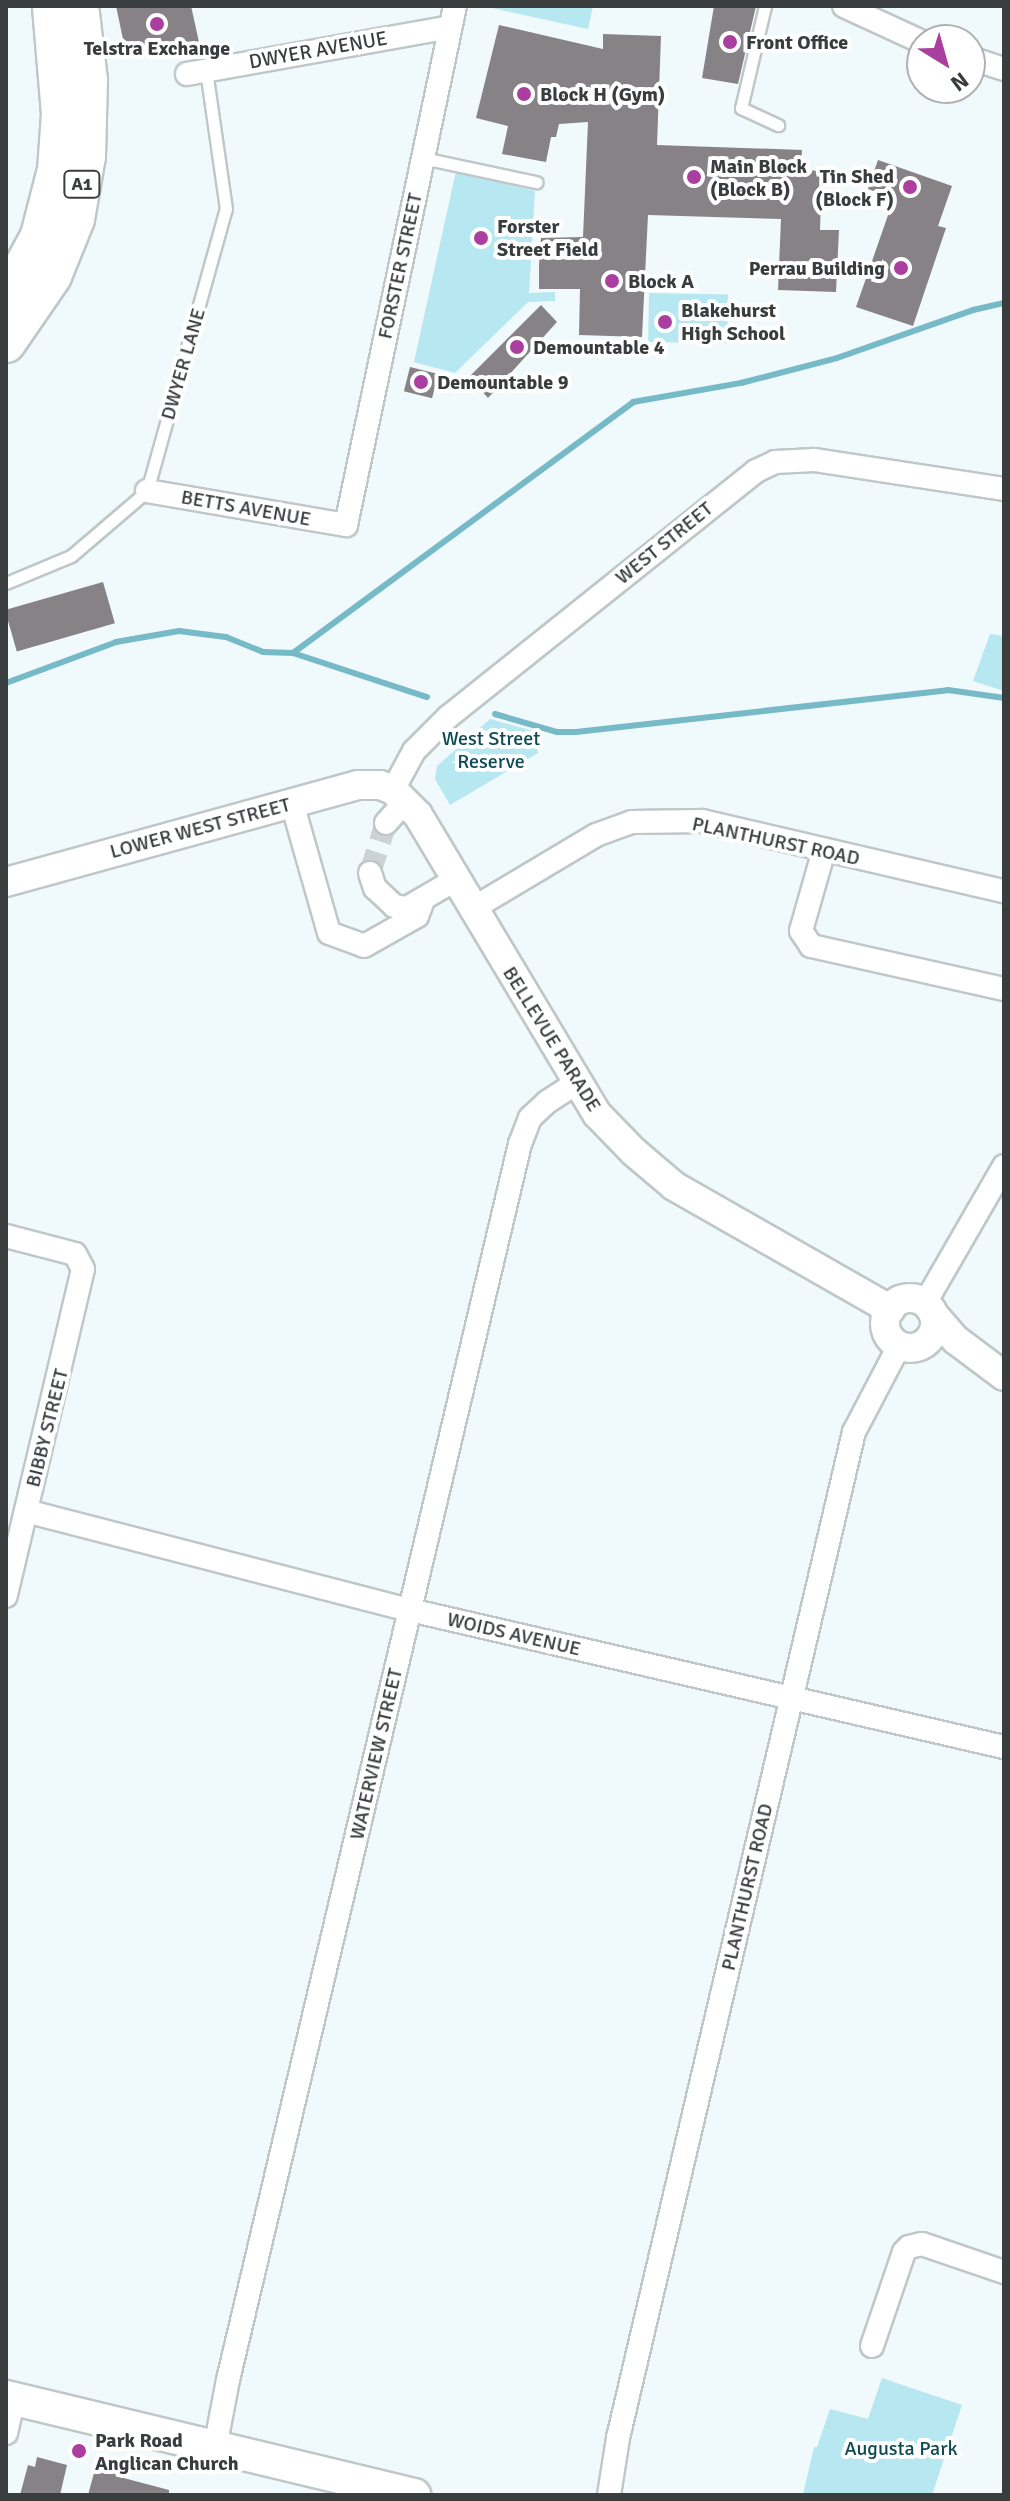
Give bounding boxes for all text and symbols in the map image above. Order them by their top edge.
marker: Telstra Exchange [148,15,166,33]
north arrow [906,24,986,104]
street label: DWYER AVENUE [247,26,389,74]
place label: Front Office [746,30,848,54]
marker: Front Office [721,33,739,51]
place label: Telstra Exchange [84,36,230,60]
text: N [945,67,974,97]
place label: Block H (Gym) [540,82,665,106]
marker: Block H (Gym) [515,85,533,103]
place label: Main Block (Block B) [710,154,807,201]
place label: Tin Shed (Block F) [815,164,894,211]
marker: Main Block (Block B) [685,168,703,186]
road number: A1 [62,170,102,198]
marker: Tin Shed (Block F) [901,178,919,196]
street label: FORSTER STREET [373,191,427,341]
place label: Forster Street Field [497,214,599,261]
marker: Forster Street Field [472,229,490,247]
place label: Perrau Building [749,256,885,280]
marker: Perrau Building [892,259,910,277]
place label: Block A [628,269,694,293]
marker: Block A [603,272,621,290]
place label: Blakehurst High School [681,298,785,345]
street label: DWYER LANE [156,305,210,423]
marker: Blakehurst High School [656,313,674,331]
place label: Demountable 4 [533,335,664,359]
marker: Demountable 4 [508,338,526,356]
place label: Demountable 9 [437,370,568,394]
marker: Demountable 9 [412,373,430,391]
street label: BETTS AVENUE [179,485,313,531]
street label: WEST STREET [611,497,717,589]
park label: West Street Reserve [442,727,540,774]
street label: LOWER WEST STREET [107,792,293,864]
street label: PLANTHURST ROAD [690,812,862,870]
street label: BELLEVUE PARADE [498,962,606,1116]
street label: BIBBY STREET [21,1366,73,1490]
street label: WOIDS AVENUE [445,1607,583,1661]
street label: WATERVIEW STREET [345,1666,407,1842]
street label: PLANTHURST ROAD [716,1801,778,1973]
place label: Park Road Anglican Church [95,2428,238,2475]
park label: Augusta Park [844,2436,958,2460]
marker: Park Road Anglican Church [70,2442,88,2460]

